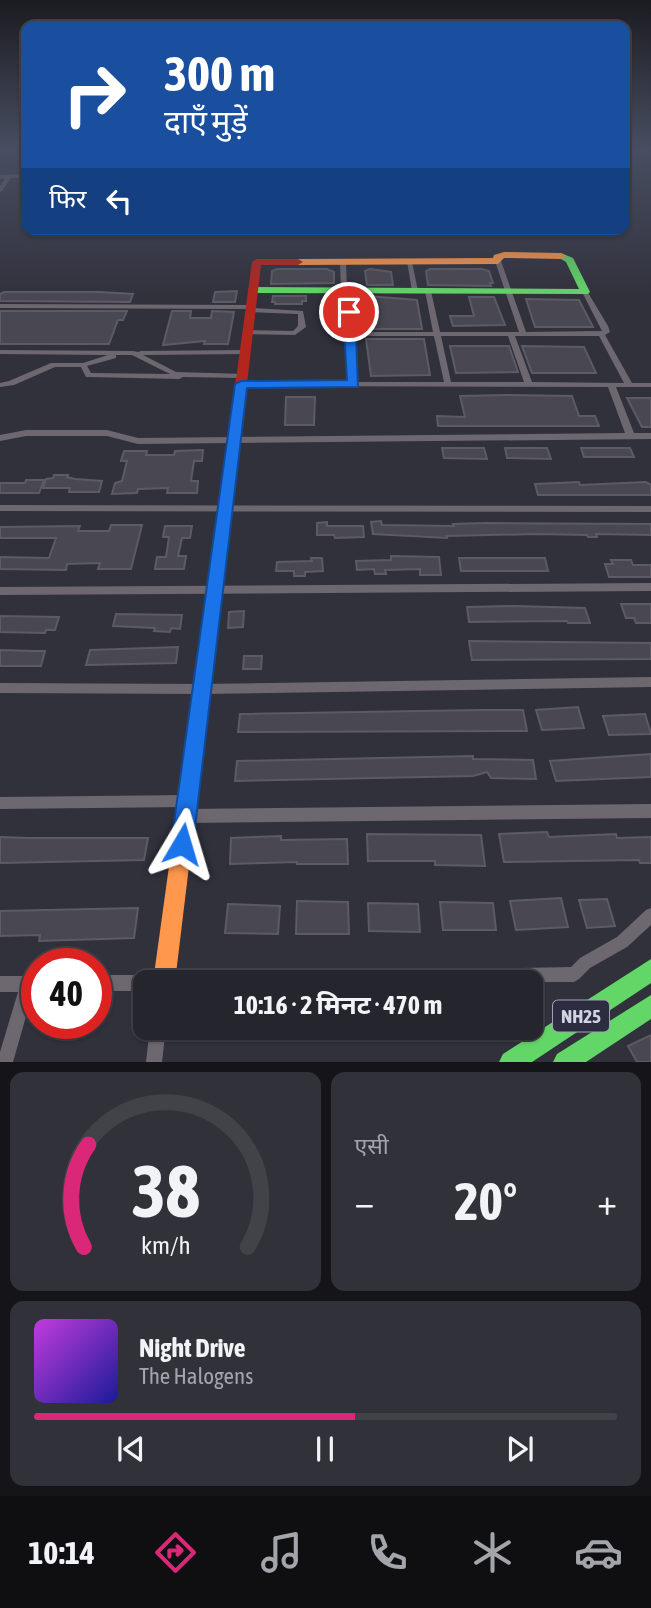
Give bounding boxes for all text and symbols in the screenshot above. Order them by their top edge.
text: 300 m [164,45,275,101]
icon: right [49,49,140,140]
text: दाएँ मुड़ें [164,103,248,140]
icon: left [100,182,138,220]
text: फिर [49,184,86,214]
pin [319,282,379,342]
icon: arrive [330,293,368,331]
position arrow [145,807,219,881]
speed limit sign: 40 [21,948,112,1039]
text: 10:16 · 2 मिनट · 470 m [234,990,442,1020]
road number: NH25 [553,1000,609,1032]
text: एसी [355,1133,389,1159]
text: 38 [131,1150,199,1233]
text: 20° [454,1171,517,1231]
text: − [355,1180,374,1223]
text: + [597,1180,617,1223]
text: km/h [140,1231,190,1259]
text: Night Drive [139,1333,246,1363]
text: The Halogens [139,1363,253,1389]
icon: previous [112,1430,150,1468]
icon: pause [306,1430,344,1468]
icon: next [501,1430,539,1468]
icon: directions [151,1528,200,1577]
icon: music [257,1528,306,1577]
icon: phone [363,1528,412,1577]
icon: climate [468,1528,517,1577]
icon: car [574,1528,623,1577]
text: 10:14 [28,1534,95,1571]

